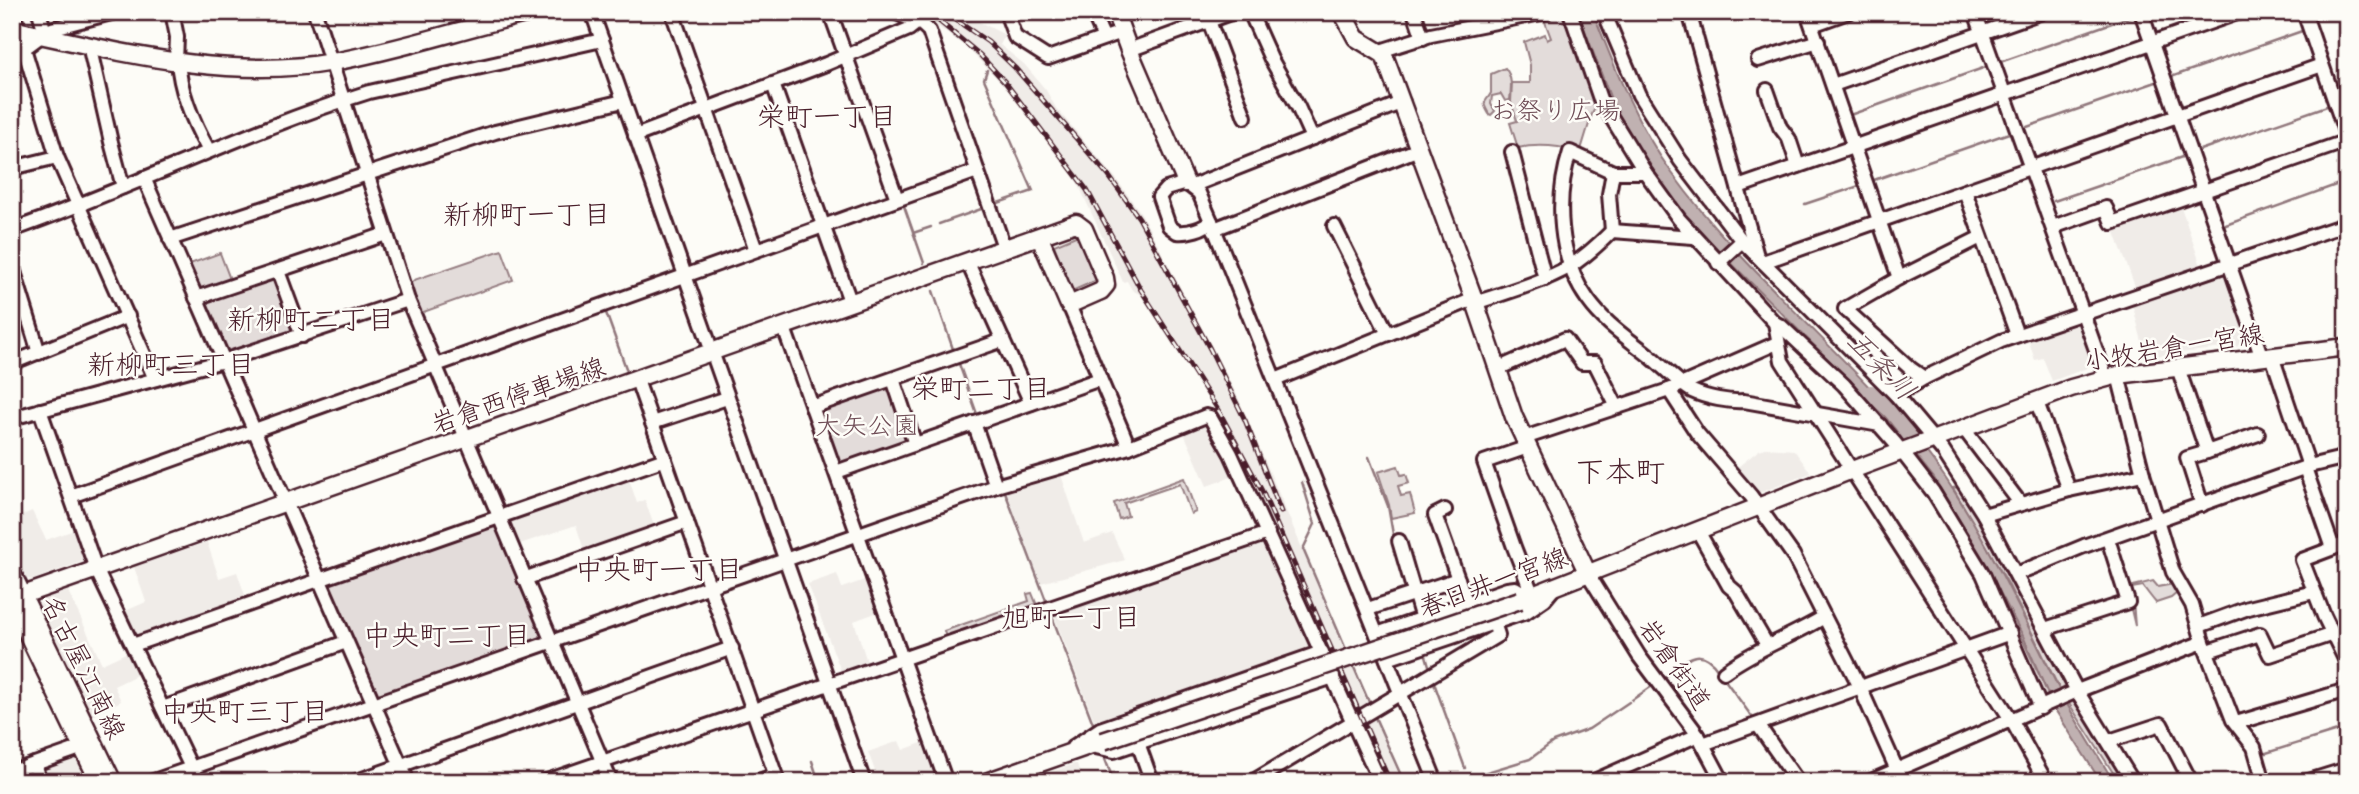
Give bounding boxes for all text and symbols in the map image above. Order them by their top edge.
park label: お祭り広場 [1490,97,1620,130]
district label: 栄町一丁目 [757,104,897,137]
district label: 新柳町一丁目 [443,202,611,235]
district label: 新柳町二丁目 [227,307,395,340]
street label: 小牧岩倉一宮線 [2082,320,2267,381]
water label: 五条川 [1838,326,1921,410]
district label: 新柳町三丁目 [87,352,255,385]
street label: 岩倉西停車場線 [428,353,611,444]
district label: 栄町二丁目 [911,376,1051,409]
park label: 大矢公園 [815,413,919,445]
district label: 下本町 [1575,457,1665,494]
street label: 春日井一宮線 [1415,543,1573,627]
district label: 中央町一丁目 [575,556,743,590]
street label: 名古屋江南線 [32,591,130,746]
district label: 旭町一丁目 [1001,604,1141,638]
street label: 岩倉街道 [1629,614,1715,718]
district label: 中央町二丁目 [363,622,531,656]
district label: 中央町三丁目 [161,698,329,732]

